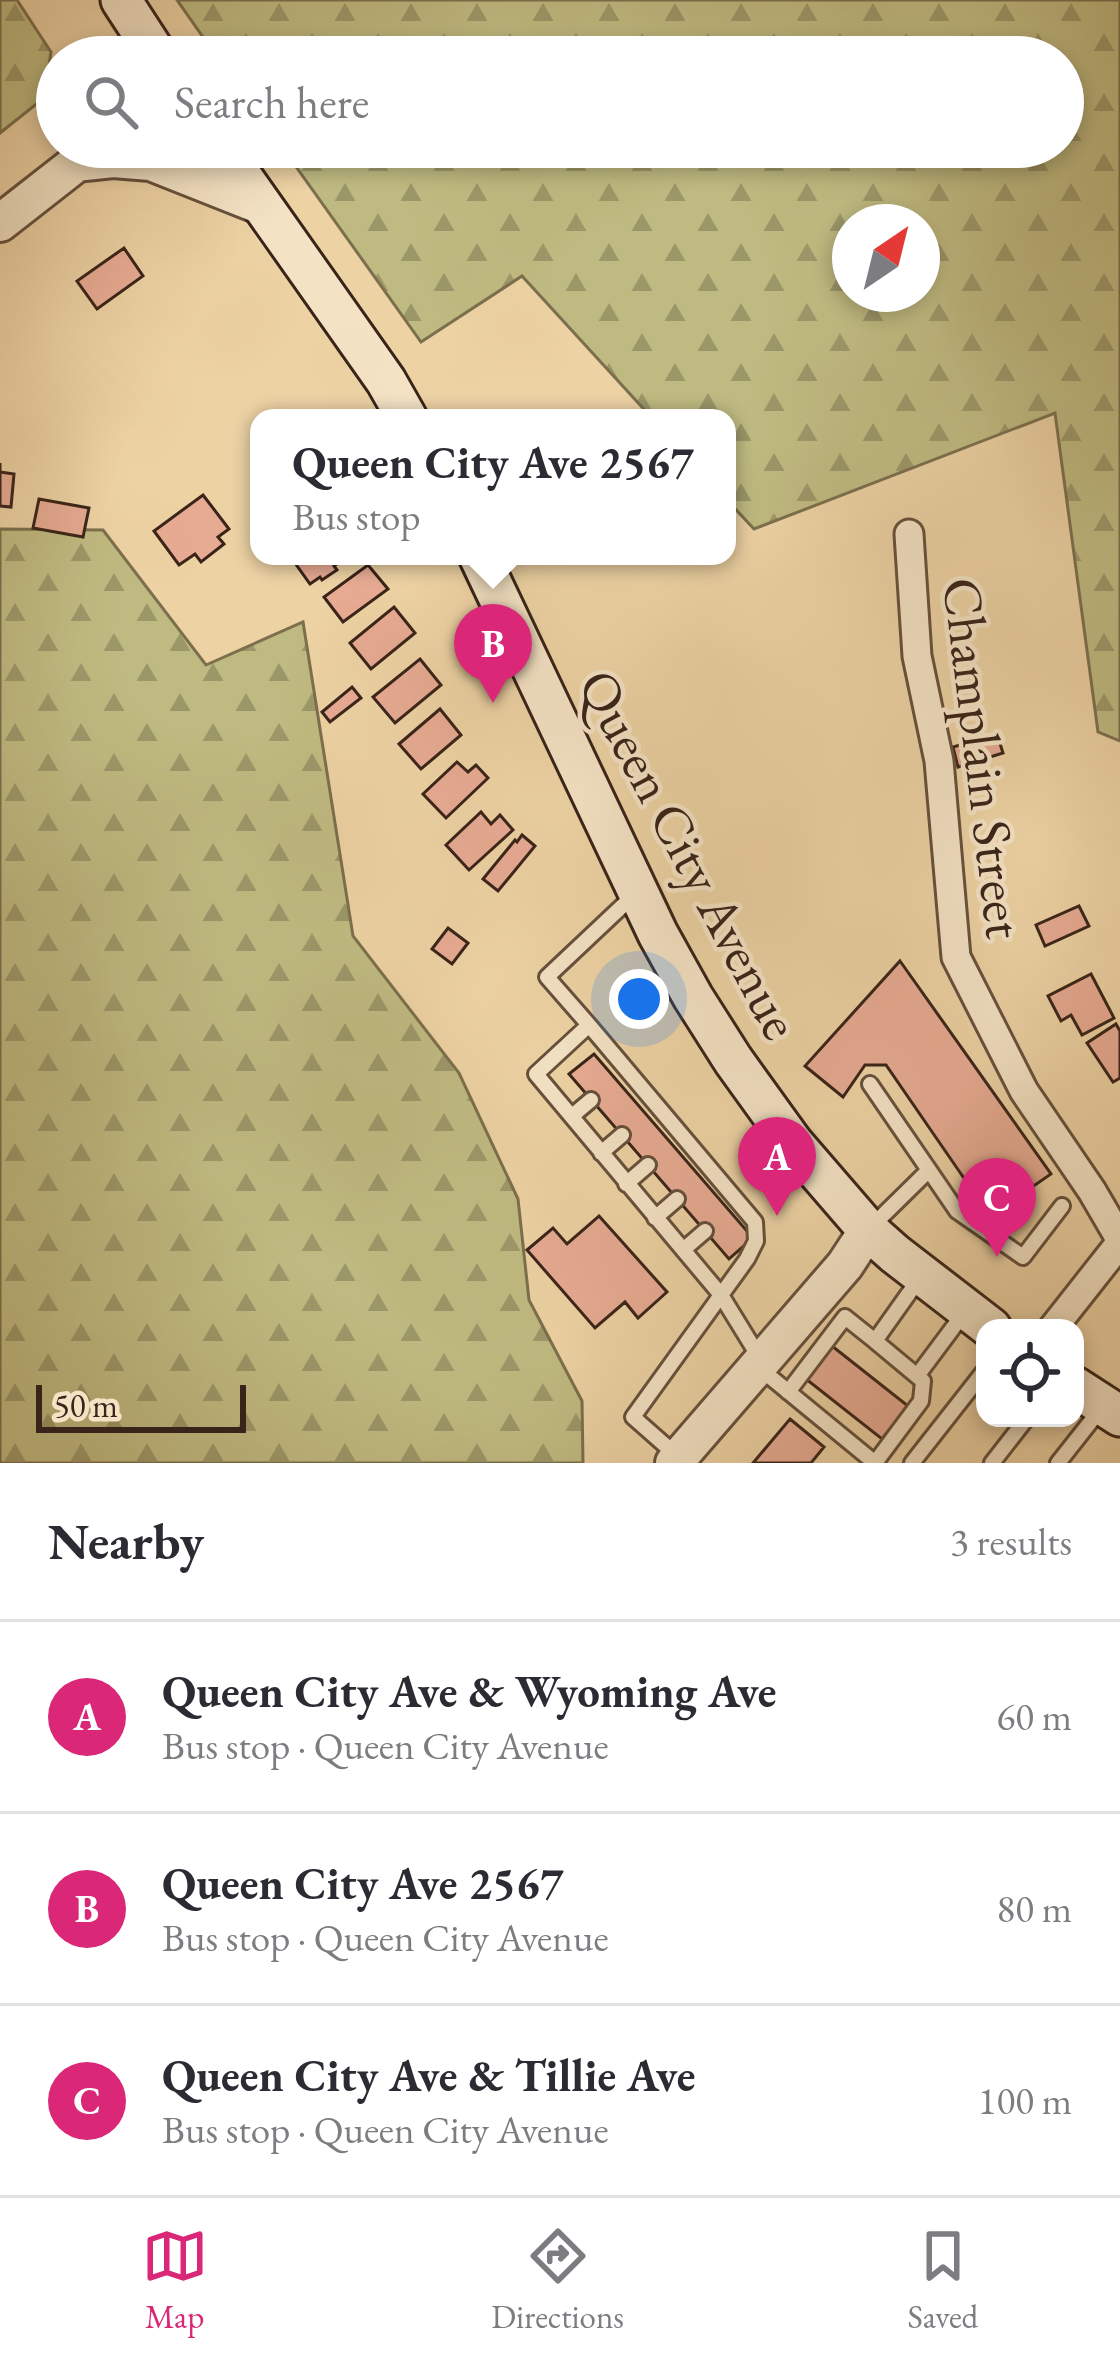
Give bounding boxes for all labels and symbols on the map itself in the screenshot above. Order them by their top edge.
north arrow [832,204,940,312]
street label: Champlain Street [927,574,1041,942]
pin: B [454,604,532,703]
street label: Queen City Avenue [563,657,817,1051]
your location [609,969,669,1029]
pin: A [738,1117,816,1216]
pin: C [958,1158,1036,1257]
scale bar [36,1379,246,1432]

